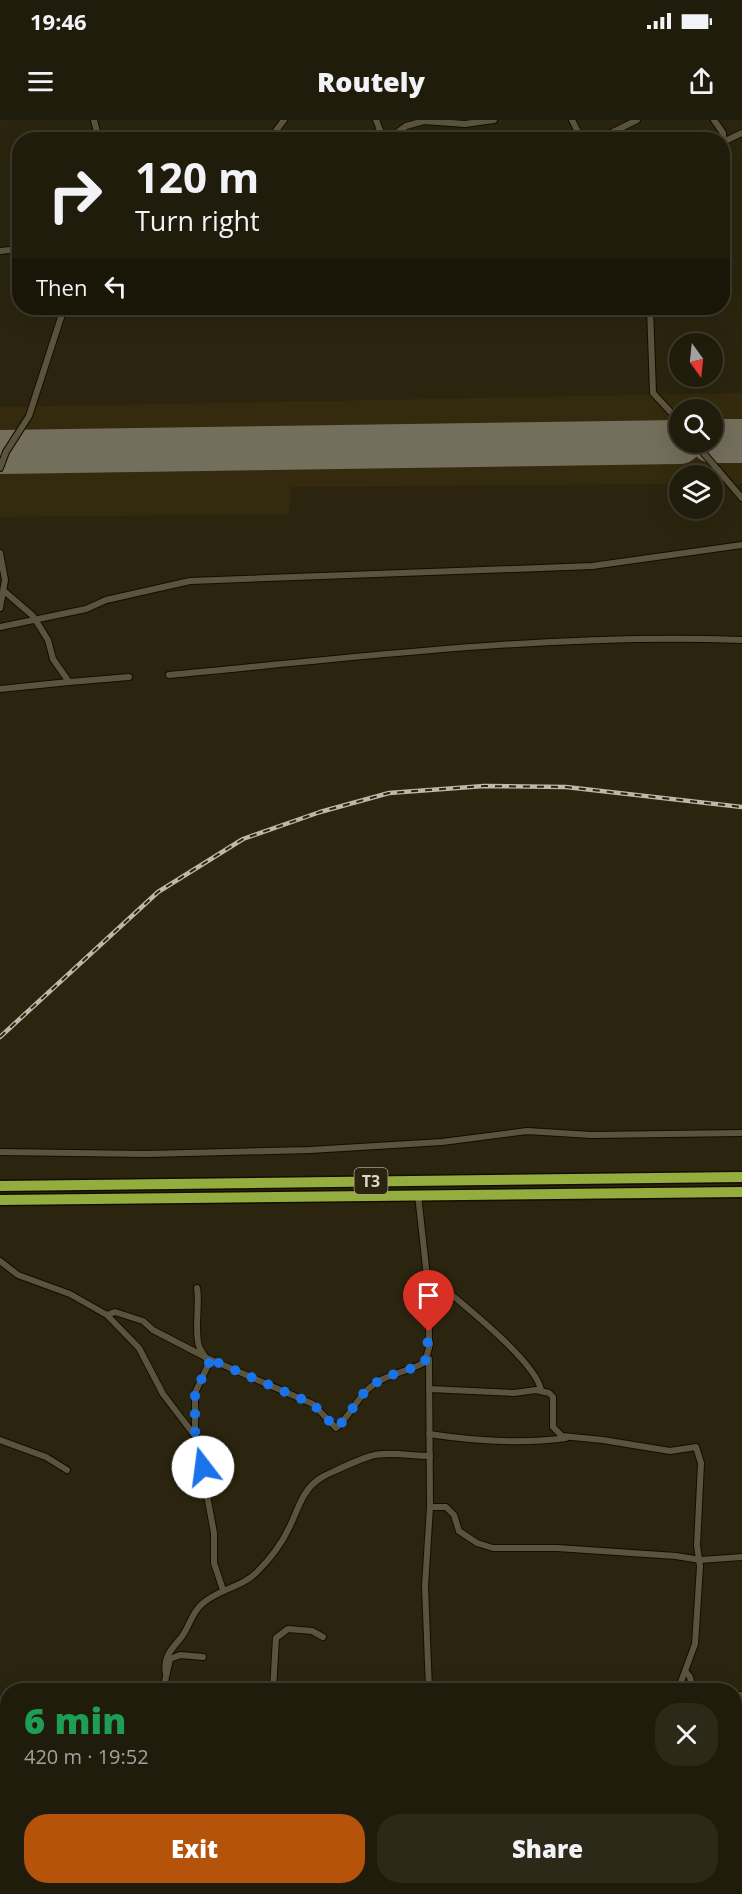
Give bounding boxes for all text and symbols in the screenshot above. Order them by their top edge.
text: 19:46 [30,6,87,36]
text: Routely [317,63,425,100]
icon: menu [24,65,57,98]
icon: share [685,65,718,98]
text: 120 m [135,148,259,205]
icon: right [36,156,114,234]
text: Turn right [135,202,260,239]
icon: left [99,270,132,303]
text: Then [36,272,87,302]
north arrow [669,333,723,387]
map controls [669,333,723,519]
button: search [669,399,723,453]
button: layers [669,465,723,519]
road number: T3 [354,1168,388,1194]
pin [403,1270,454,1332]
icon: arrive [412,1279,445,1312]
position arrow [171,1435,235,1499]
text: 6 min [24,1696,126,1745]
button: close [655,1703,718,1766]
text: 420 m · 19:52 [24,1743,149,1770]
button: Exit [24,1814,365,1883]
button: Share [377,1814,718,1883]

